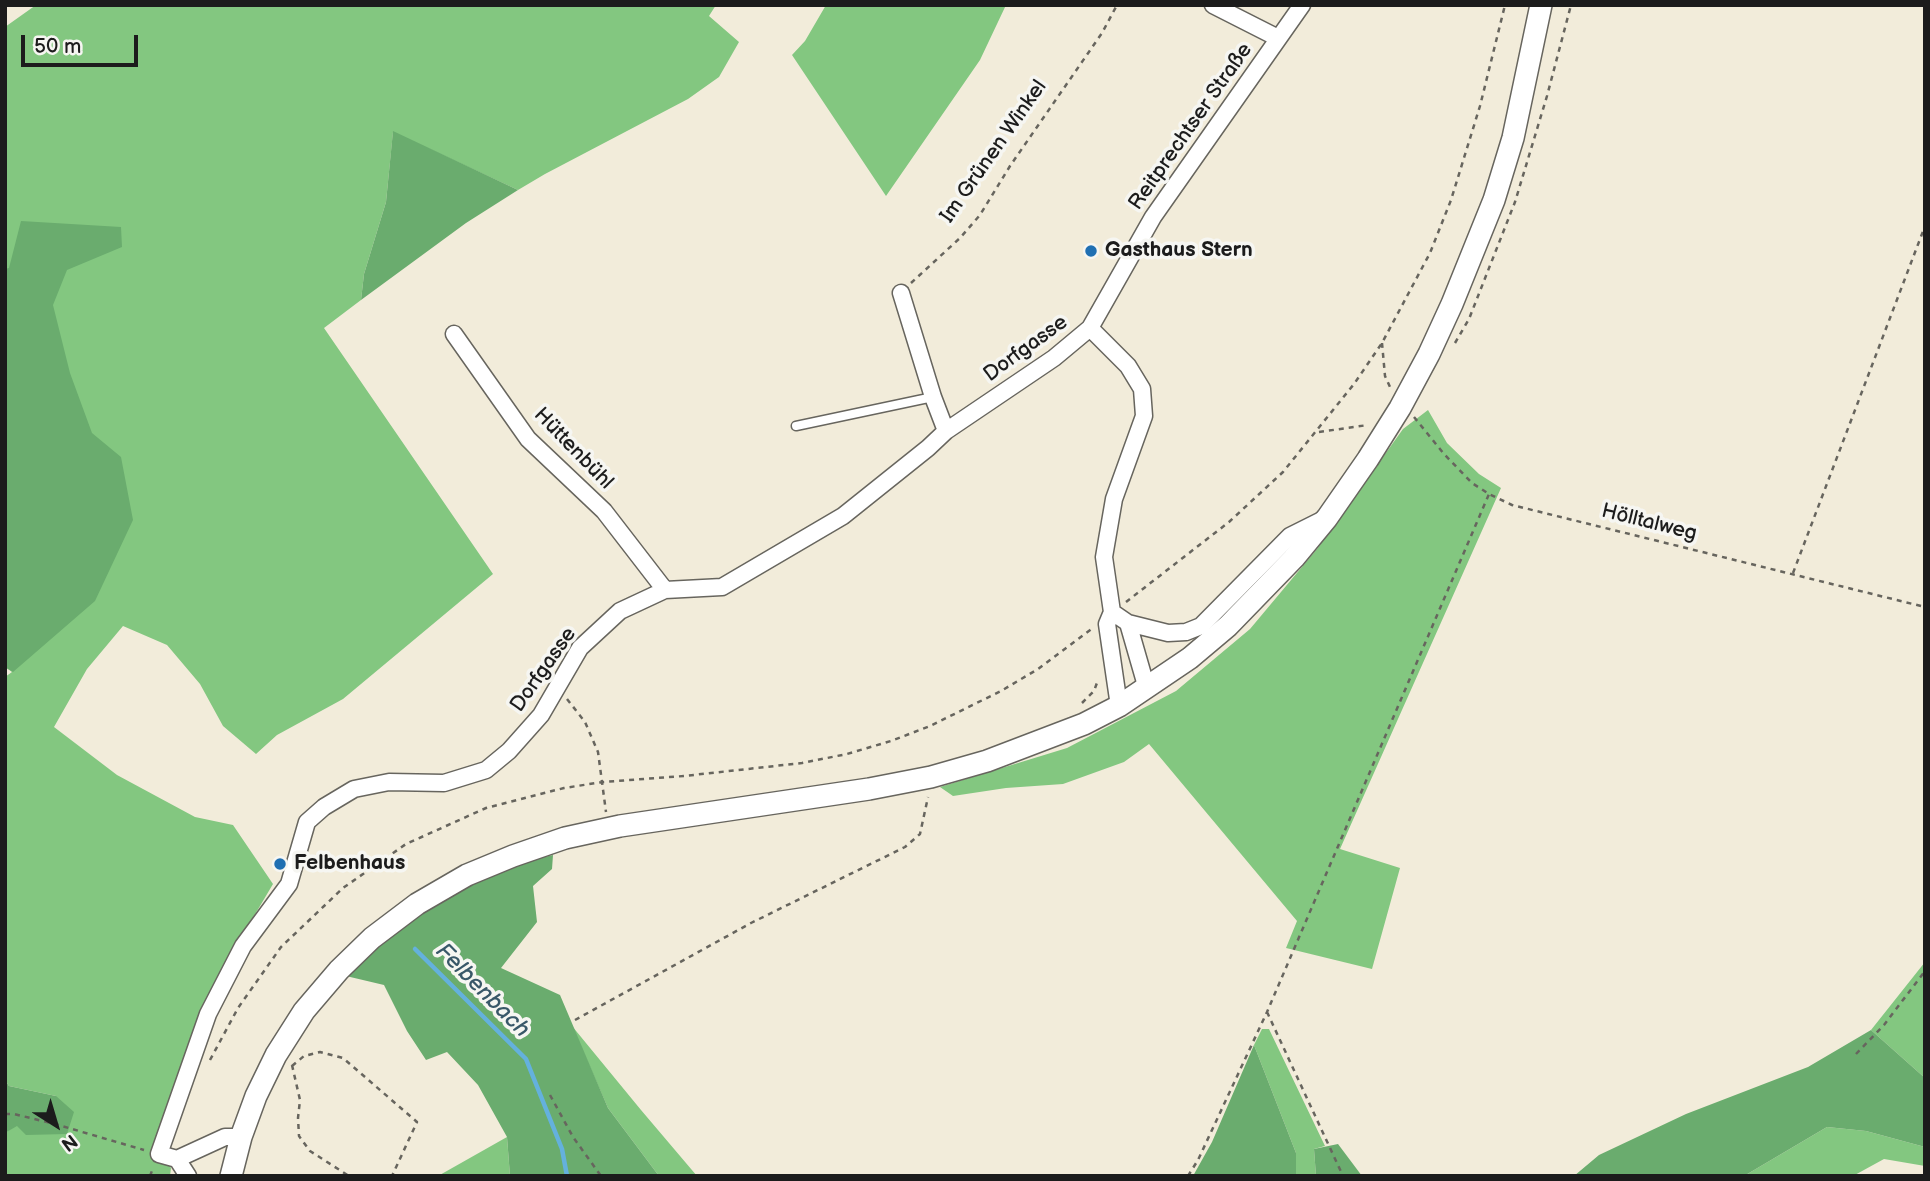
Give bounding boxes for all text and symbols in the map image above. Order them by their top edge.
scale bar [24,21,142,65]
text: 50 m [34,34,81,59]
street label: Reitprechtser Straße [1124,39,1258,215]
street label: Im Grünen Winkel [935,76,1053,228]
place label: Gasthaus Stern [1105,238,1253,264]
marker: Gasthaus Stern [1083,243,1099,259]
street label: Dorfgasse [979,310,1073,388]
street label: Hüttenbühl [528,403,618,495]
street label: Hölltalweg [1599,499,1699,547]
street label: Dorfgasse [506,623,582,717]
place label: Felbenhaus [294,851,405,877]
marker: Felbenhaus [272,856,288,872]
water label: Felbenbach [429,938,535,1044]
north arrow [21,1090,91,1160]
text: N [56,1129,82,1156]

